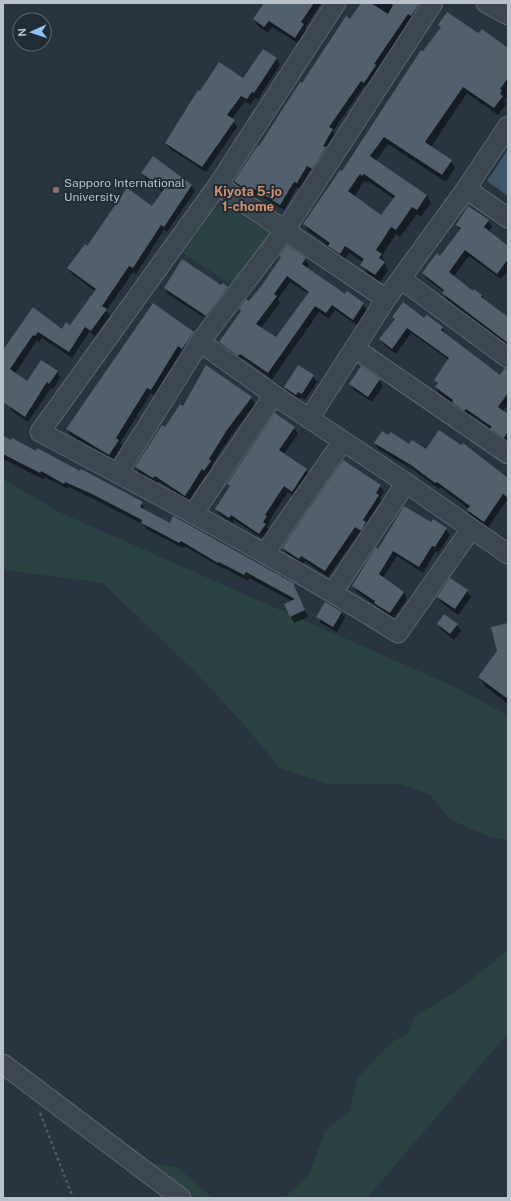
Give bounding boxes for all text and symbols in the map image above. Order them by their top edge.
north arrow [12,12,52,52]
text: N [16,28,28,37]
place label: Sapporo International University [64,176,185,204]
district label: Kiyota 5-jo 1-chome [214,184,282,214]
marker: Sapporo International University [51,185,61,195]

